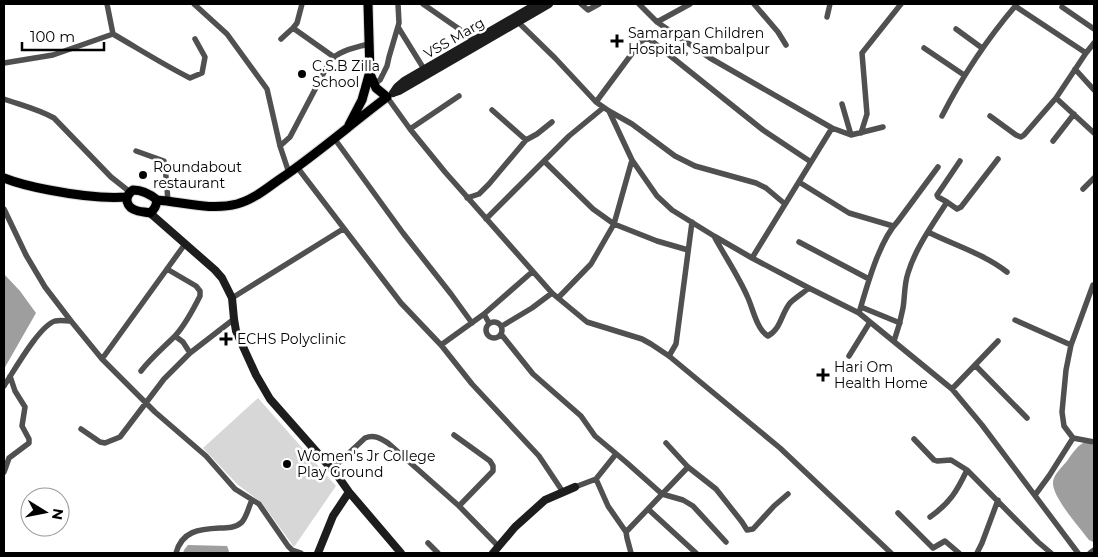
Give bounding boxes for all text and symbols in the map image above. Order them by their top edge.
street label: VSS Marg [420,13,488,63]
scale bar [22,20,105,52]
place label: Samarpan Children Hospital, Sambalpur [628,24,770,58]
text: 100 m [30,27,75,46]
marker: Samarpan Children Hospital, Sambalpur [610,34,624,48]
place label: C.S.B Zilla School [312,57,380,91]
marker: C.S.B Zilla School [296,68,308,80]
place label: Roundabout restaurant [153,158,242,192]
marker: Roundabout restaurant [137,169,149,181]
place label: ECHS Polyclinic [237,330,346,348]
marker: ECHS Polyclinic [219,332,233,346]
place label: Hari Om Health Home [834,358,928,392]
marker: Hari Om Health Home [816,368,830,382]
place label: Women's Jr College Play Ground [297,447,435,481]
marker: Women's Jr College Play Ground [281,458,293,470]
north arrow [20,487,70,537]
text: N [48,507,68,521]

